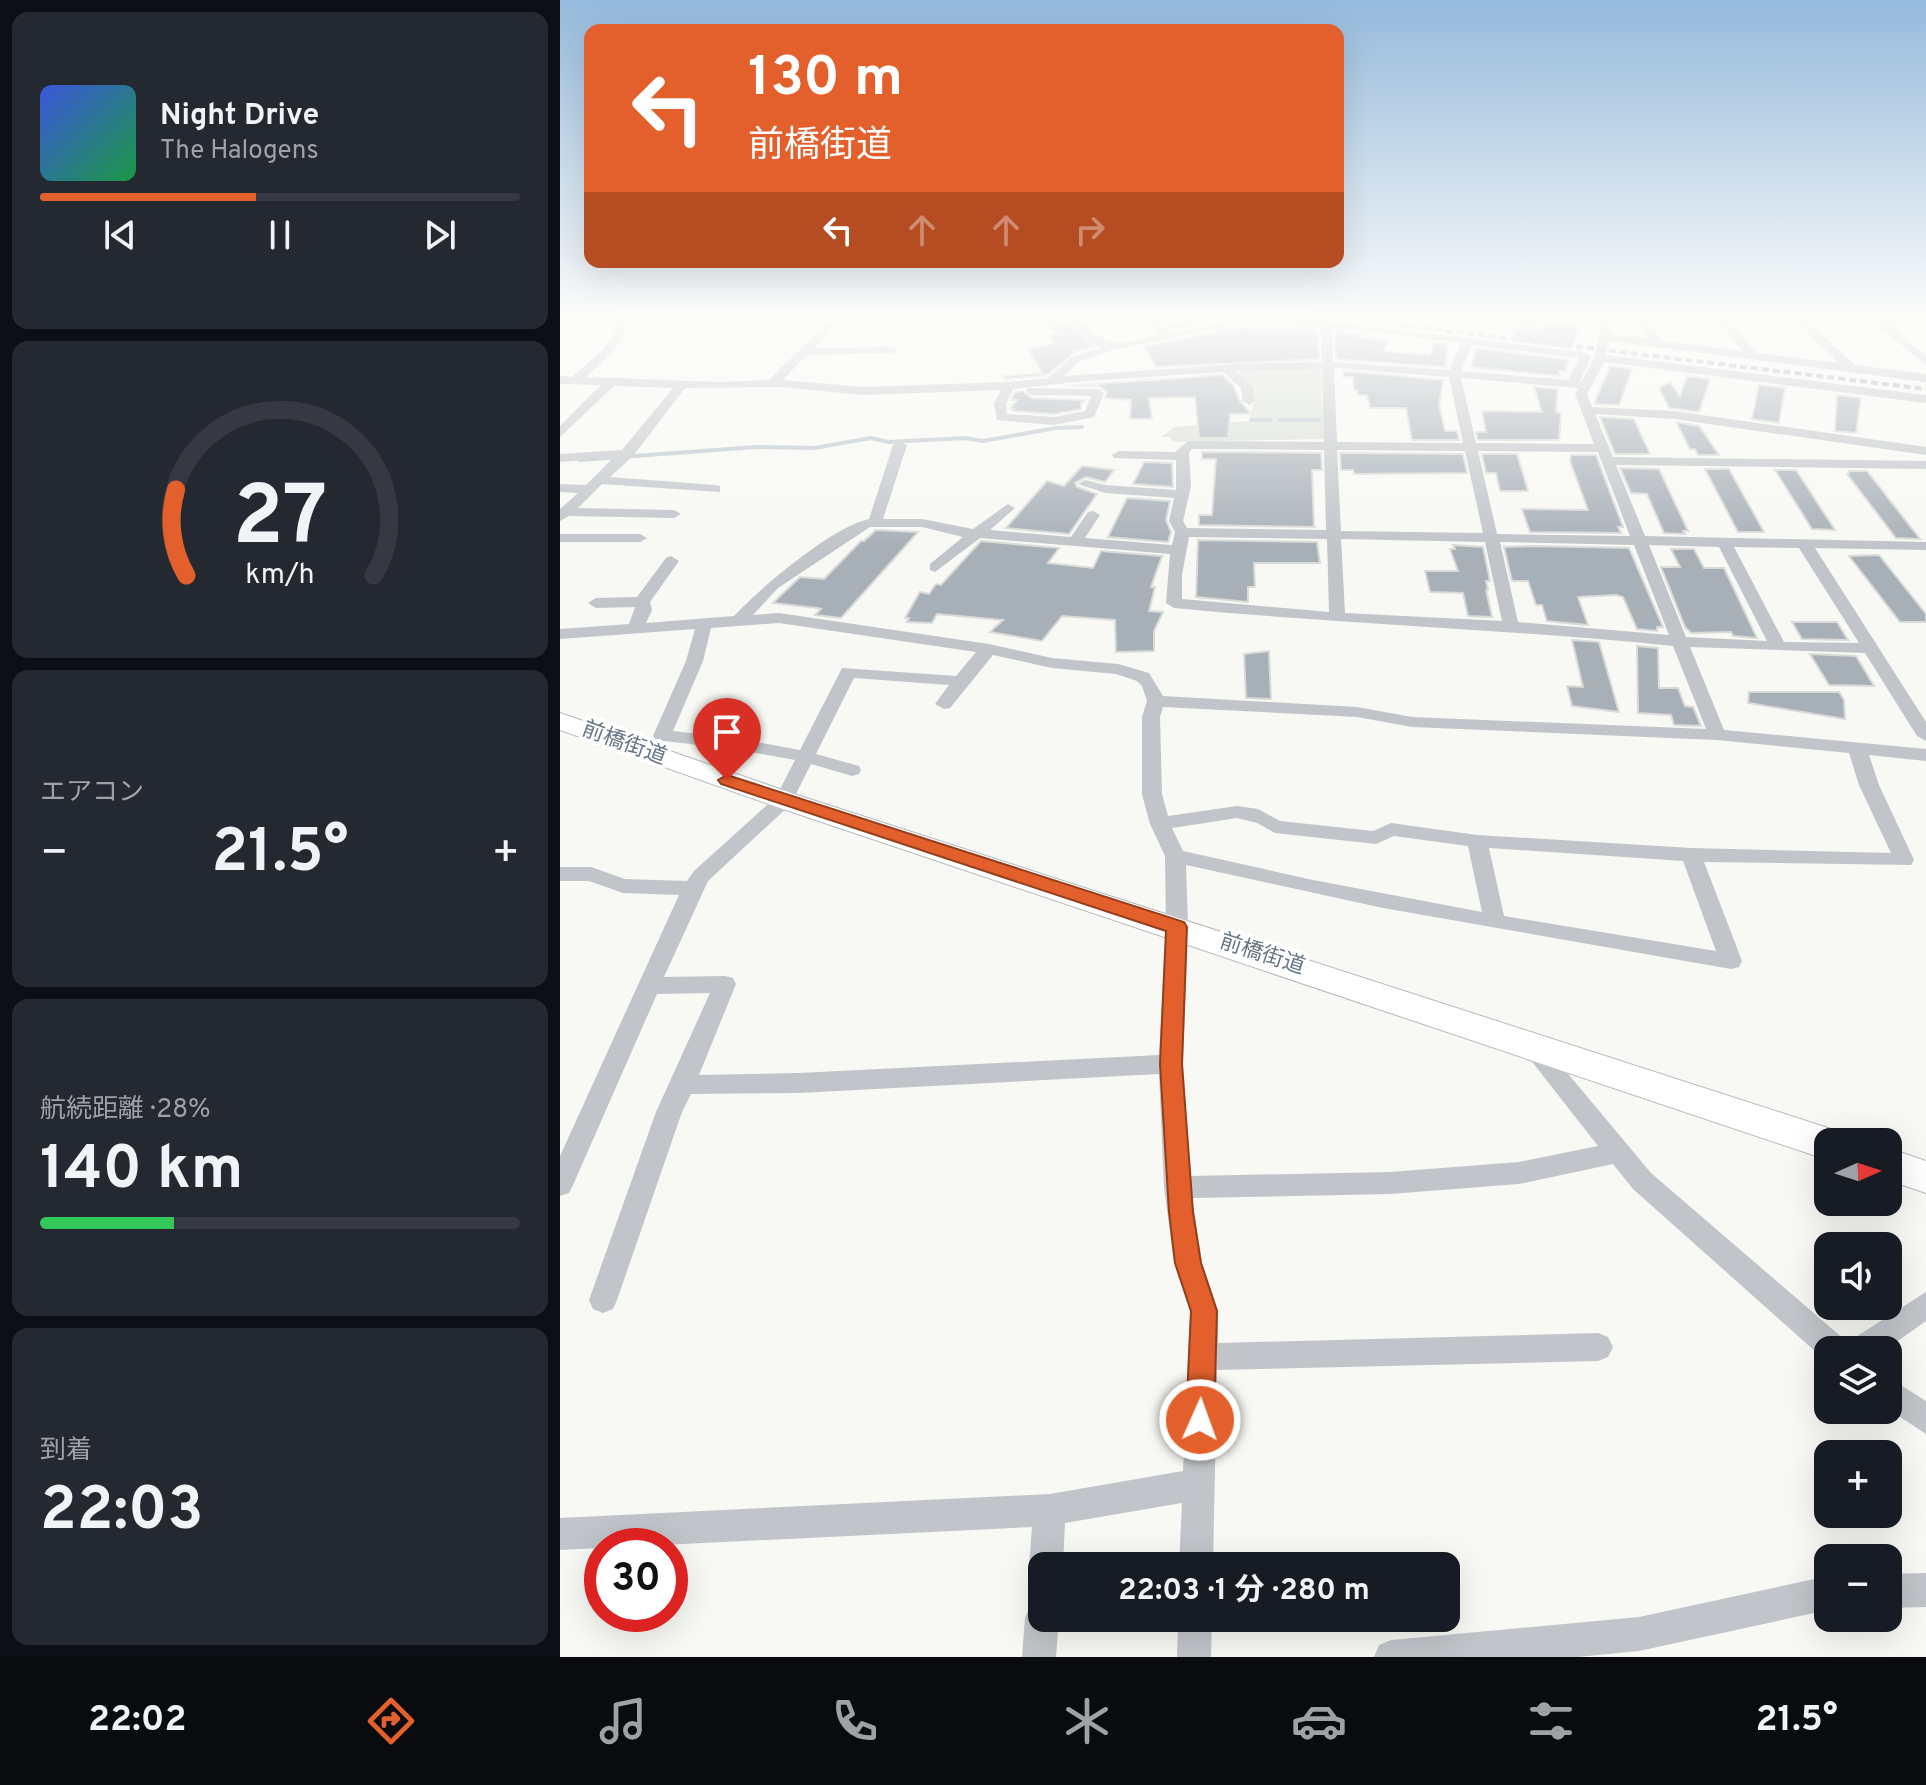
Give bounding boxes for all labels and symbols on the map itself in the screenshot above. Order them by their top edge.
pin [693,698,761,780]
street label: 前橋街道 [578,716,670,772]
street label: 前橋街道 [1216,929,1308,981]
north arrow [1814,1128,1902,1216]
position arrow [1158,1378,1242,1462]
speed limit sign: 30 [584,1528,688,1632]

